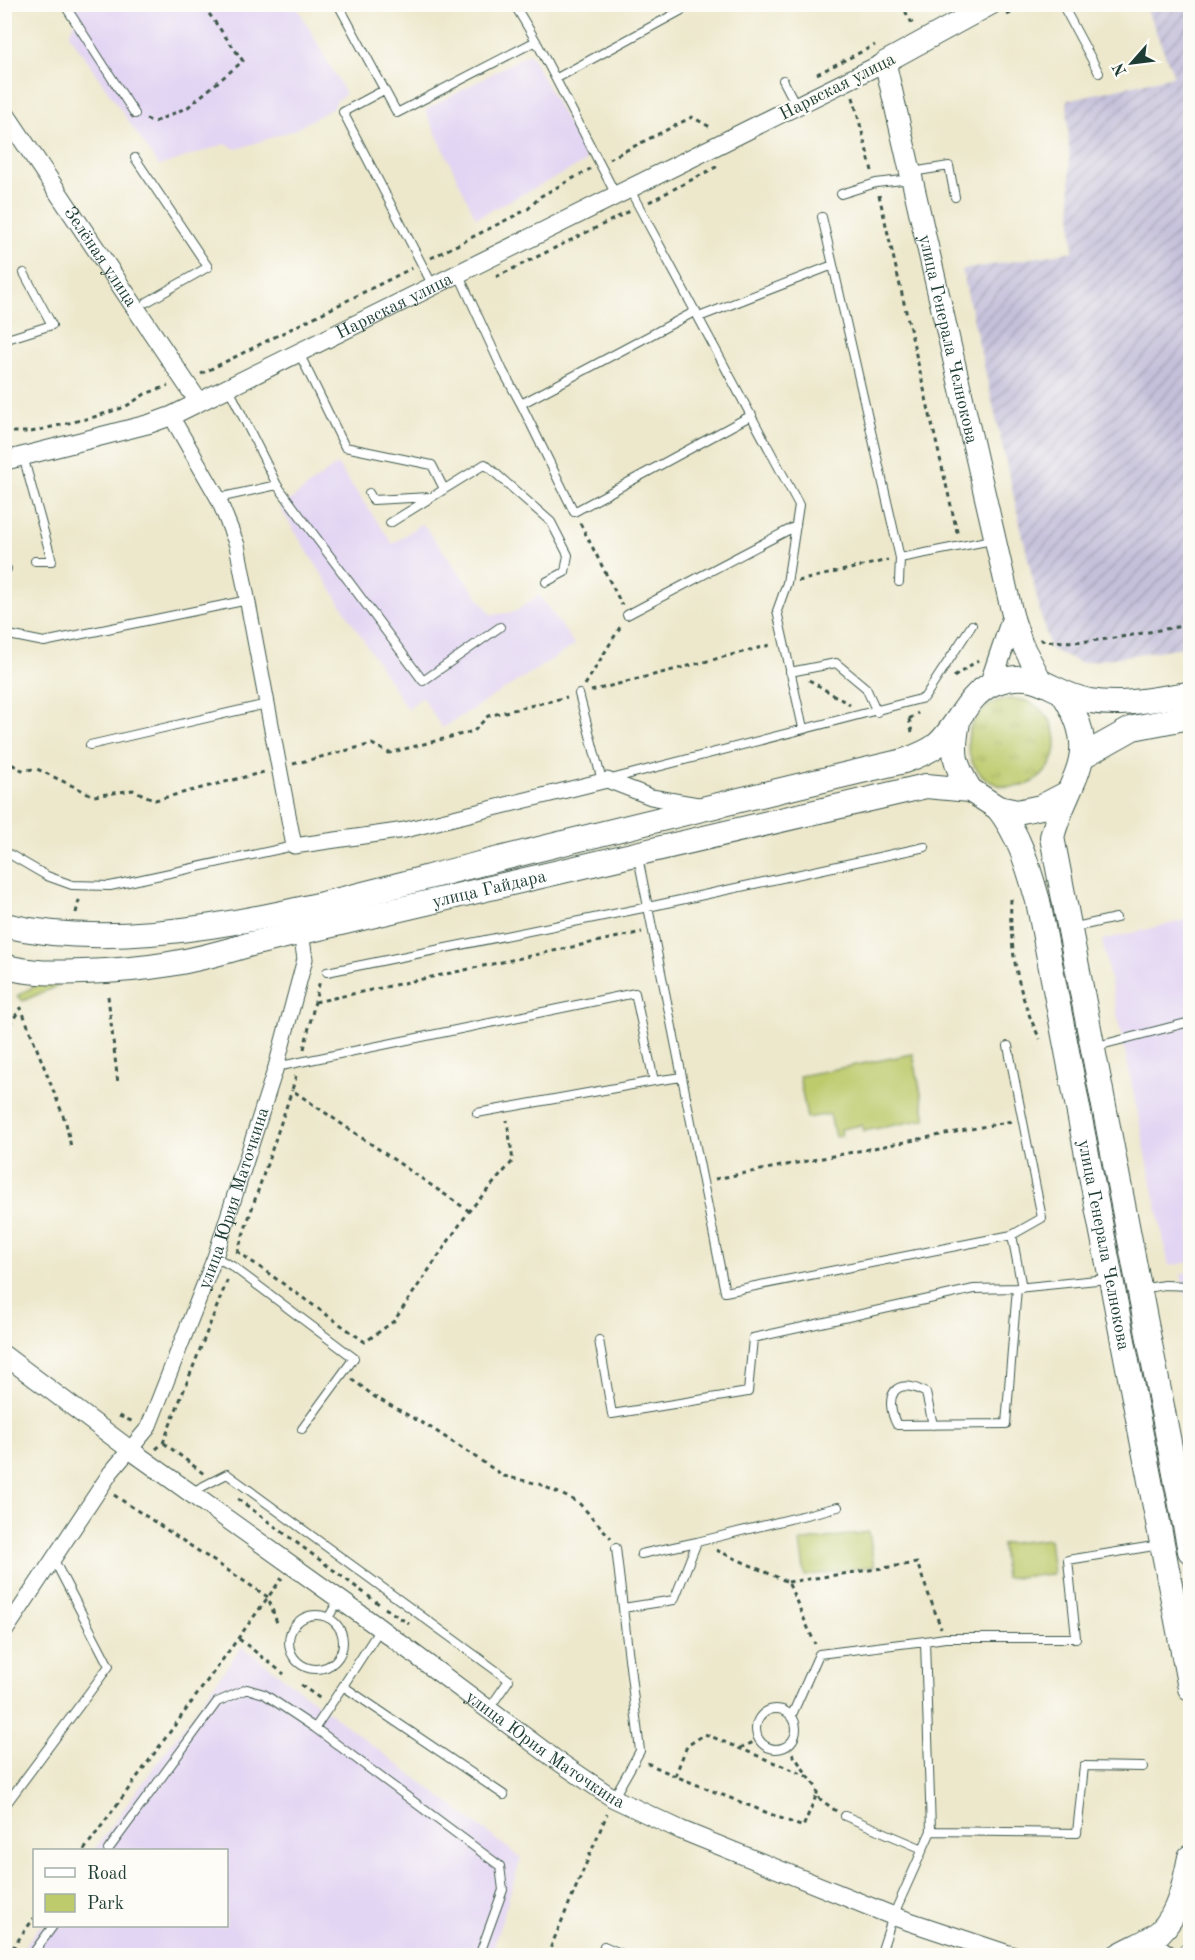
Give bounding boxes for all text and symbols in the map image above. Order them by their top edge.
north arrow [1102,33,1162,93]
street label: Нарвская улица [777,50,898,124]
text: N [1110,59,1130,78]
street label: Зелёная улица [60,204,140,310]
street label: улица Генерала Челнокова [915,233,981,446]
street label: Нарвская улица [333,270,456,343]
street label: улица Гайдара [431,867,548,911]
street label: улица Юрия Маточкина [195,1105,272,1292]
street label: улица Генерала Челнокова [1074,1138,1133,1352]
street label: улица Юрия Маточкина [462,1688,627,1812]
legend [33,1849,228,1927]
text: Road [87,1865,127,1883]
text: Park [87,1895,124,1913]

